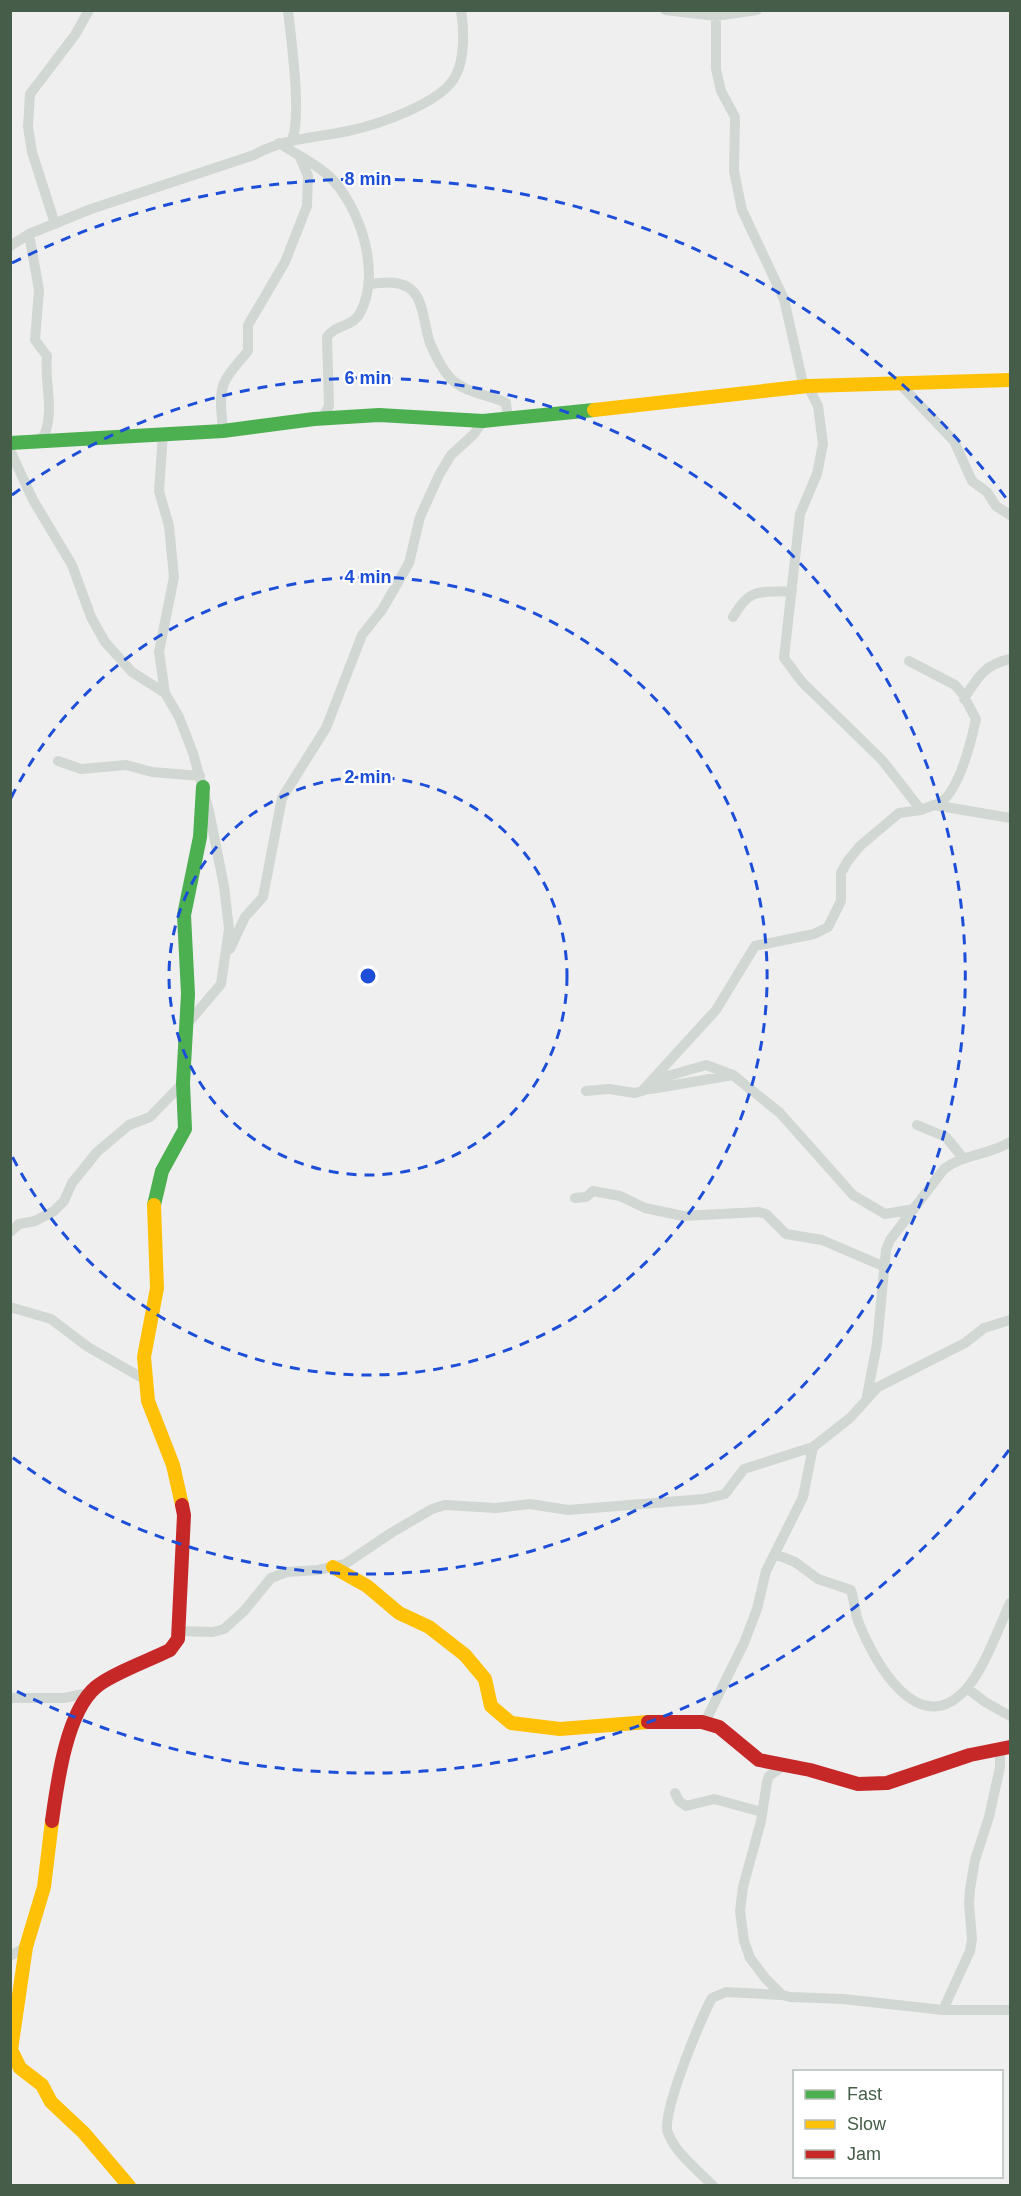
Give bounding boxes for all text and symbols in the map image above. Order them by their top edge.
text: 8 min [344,169,392,189]
text: 6 min [344,368,392,388]
text: 4 min [344,567,392,587]
text: 2 min [344,767,392,787]
centre of rings [358,966,378,986]
legend [793,2070,1003,2178]
text: Fast [847,2084,882,2104]
text: Slow [847,2114,887,2134]
text: Jam [847,2144,881,2164]

